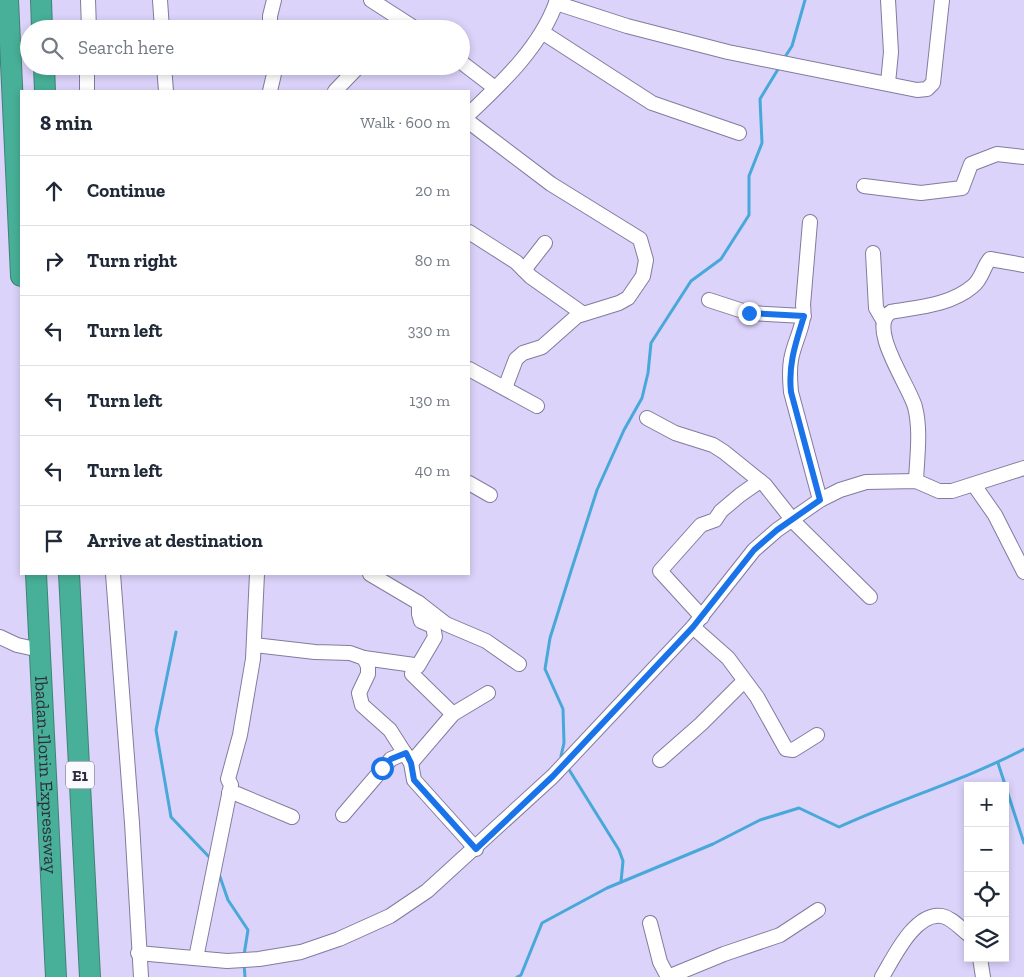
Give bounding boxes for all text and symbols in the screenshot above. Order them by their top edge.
search box [20,20,470,75]
icon: search [38,34,66,62]
text: Search here [78,36,174,59]
text: 8 min [40,110,92,135]
text: Walk · 600 m [360,113,450,132]
icon: ahead [40,177,68,205]
text: Continue [87,179,165,202]
text: 20 m [415,181,450,200]
icon: right [40,247,68,275]
text: Turn right [87,249,177,272]
text: 80 m [415,251,450,270]
route end [738,302,761,325]
icon: left [40,317,68,345]
text: Turn left [87,319,162,342]
text: 330 m [408,321,450,340]
icon: left [40,387,68,415]
text: Turn left [87,389,162,412]
text: 130 m [409,391,450,410]
icon: left [40,457,68,485]
text: Turn left [87,459,162,482]
text: 40 m [415,461,450,480]
icon: arrive [40,527,68,555]
text: Arrive at destination [87,529,263,552]
street label: Ibadan-Ilorin Expressway [30,675,62,875]
route start [371,757,394,780]
road number: E1 [66,762,94,788]
map controls [964,782,1009,962]
button: + [964,782,1009,827]
button: − [964,827,1009,872]
button: locate [964,872,1009,917]
button: layers [964,917,1009,962]

